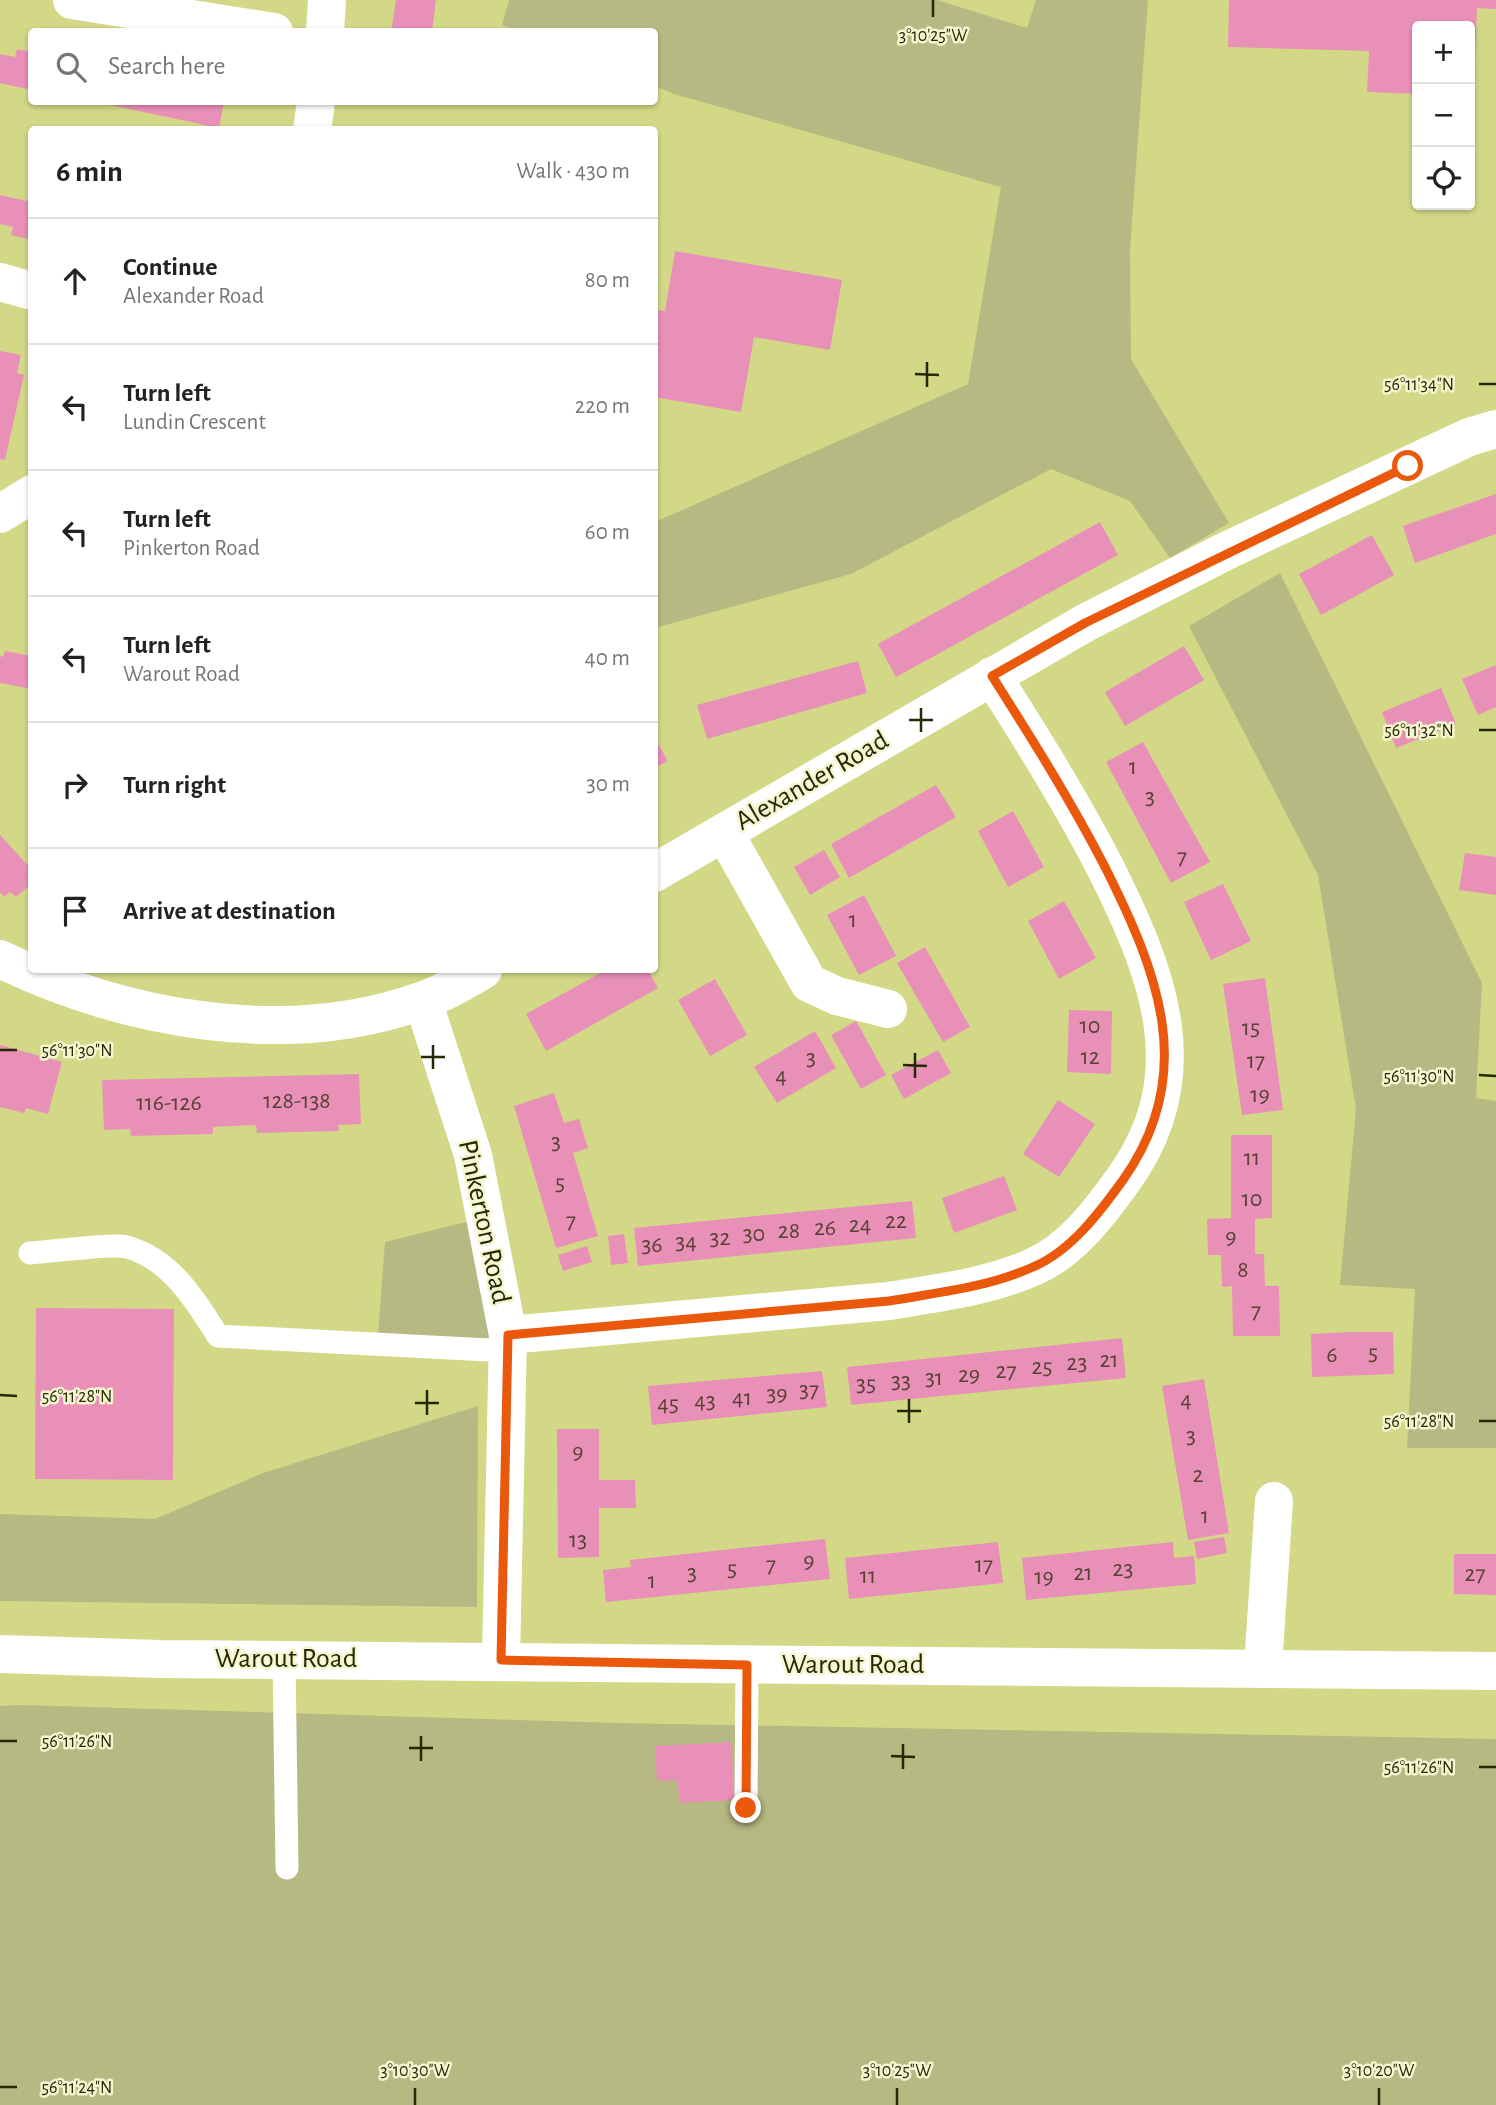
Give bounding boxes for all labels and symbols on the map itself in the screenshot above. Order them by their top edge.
text: 3°10'25"W [899,27,967,45]
text: 56°11'34"N [1384,376,1454,394]
route start [1392,450,1423,481]
text: 56°11'32"N [1384,722,1454,740]
street label: Alexander Road [731,726,893,836]
house number: 1 [1129,755,1137,779]
house number: 3 [1145,785,1155,809]
house number: 7 [1177,845,1187,869]
house number: 1 [849,908,857,932]
house number: 10 [1080,1014,1100,1038]
house number: 15 [1242,1016,1260,1040]
text: 56°11'30"N [42,1042,112,1060]
house number: 12 [1080,1045,1100,1069]
house number: 3 [806,1046,816,1070]
house number: 17 [1247,1049,1265,1073]
house number: 4 [775,1064,787,1088]
text: 56°11'30"N [1384,1068,1454,1086]
house number: 19 [1250,1083,1270,1107]
house number: 128-138 [263,1089,331,1113]
house number: 116-126 [136,1091,202,1115]
house number: 3 [551,1130,561,1154]
street label: Pinkerton Road [453,1137,515,1307]
house number: 11 [1244,1146,1260,1170]
house number: 5 [555,1171,565,1195]
house number: 10 [1242,1187,1262,1211]
house number: 7 [566,1209,576,1233]
house number: 22 [885,1209,907,1233]
house number: 24 [849,1213,871,1237]
house number: 26 [814,1216,836,1240]
house number: 28 [778,1219,800,1243]
house number: 30 [743,1222,765,1246]
house number: 9 [1225,1225,1237,1249]
house number: 32 [710,1226,730,1250]
house number: 34 [675,1230,697,1254]
house number: 36 [641,1233,663,1257]
house number: 8 [1237,1258,1249,1282]
house number: 7 [1251,1299,1261,1323]
house number: 5 [1368,1341,1378,1365]
house number: 6 [1326,1343,1338,1367]
house number: 21 [1099,1348,1119,1372]
house number: 23 [1067,1351,1087,1375]
house number: 25 [1032,1355,1052,1379]
house number: 27 [996,1359,1016,1383]
house number: 29 [958,1363,980,1387]
house number: 31 [925,1366,943,1390]
house number: 33 [891,1369,911,1393]
house number: 35 [856,1372,876,1396]
house number: 37 [799,1378,819,1402]
house number: 39 [766,1382,788,1406]
house number: 41 [732,1386,752,1410]
text: 56°11'28"N [42,1388,112,1406]
house number: 4 [1180,1388,1192,1412]
house number: 43 [694,1389,716,1413]
house number: 45 [657,1392,679,1416]
text: 56°11'28"N [1384,1413,1454,1431]
house number: 3 [1186,1424,1196,1448]
house number: 9 [572,1440,584,1464]
house number: 2 [1193,1463,1204,1487]
house number: 1 [1201,1504,1209,1528]
house number: 13 [569,1528,587,1552]
house number: 9 [803,1549,815,1573]
house number: 7 [766,1553,776,1577]
house number: 17 [975,1553,993,1577]
house number: 5 [727,1557,737,1581]
house number: 23 [1113,1557,1133,1581]
house number: 3 [687,1561,697,1585]
house number: 21 [1073,1561,1093,1585]
house number: 27 [1465,1562,1485,1586]
house number: 11 [860,1564,876,1588]
house number: 19 [1034,1565,1054,1589]
house number: 1 [648,1569,656,1593]
street label: Warout Road [215,1645,357,1673]
street label: Warout Road [782,1651,924,1679]
text: 56°11'26"N [42,1733,112,1751]
text: 56°11'26"N [1384,1759,1454,1777]
route end [730,1792,761,1823]
text: 3°10'30"W [380,2062,450,2080]
text: 3°10'25"W [863,2062,931,2080]
text: 3°10'20"W [1344,2062,1414,2080]
text: 56°11'24"N [42,2079,112,2097]

